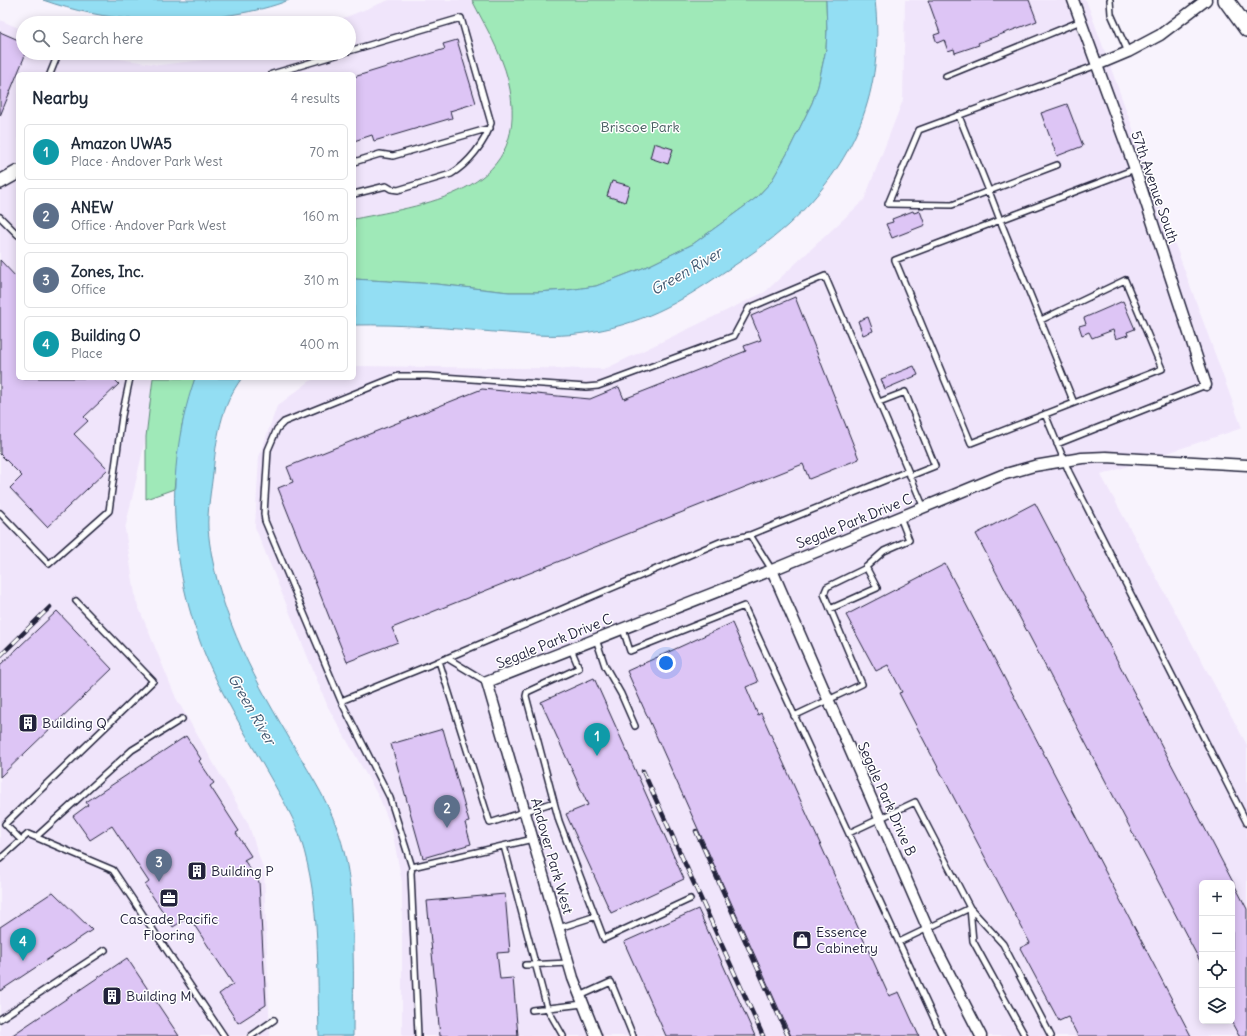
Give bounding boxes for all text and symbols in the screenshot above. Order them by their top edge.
search box [16,16,356,60]
icon: search [30,27,52,49]
text: Search here [62,29,143,48]
text: Nearby [32,87,88,109]
text: 4 results [291,90,340,107]
park label: Briscoe Park [600,118,680,136]
street label: 57th Avenue South [1127,128,1183,246]
text: Amazon UWA5 [71,134,172,153]
text: 1 [43,144,49,161]
text: 70 m [310,144,339,161]
text: Place · Andover Park West [71,153,223,170]
text: ANEW [71,198,113,217]
text: 2 [42,208,50,225]
text: 160 m [303,208,339,225]
text: Office · Andover Park West [71,217,226,234]
water label: Green River [647,242,727,299]
text: Zones, Inc. [71,262,144,281]
text: 3 [42,272,50,289]
text: 310 m [304,272,339,289]
text: Office [71,281,106,298]
text: Building O [71,326,141,345]
text: 4 [42,336,50,353]
text: 400 m [300,336,339,353]
text: Place [71,345,102,362]
street label: Segale Park Drive C [794,490,914,552]
street label: Segale Park Drive C [494,610,614,672]
your location [656,653,676,673]
water label: Green River [224,670,281,750]
building icon: Building Q [17,712,39,734]
place label: Building Q [42,714,107,732]
pin: 1 [584,723,610,756]
street label: Segale Park Drive B [854,739,920,859]
pin: 2 [434,795,460,828]
street label: Andover Park West [527,796,577,916]
pin: 3 [146,849,172,882]
building icon: Building P [186,860,208,882]
place label: Building P [211,862,274,880]
map controls [1199,880,1235,1024]
button: + [1199,880,1235,916]
office icon: Cascade Pacific Flooring [158,887,180,909]
place label: Cascade Pacific Flooring [120,910,218,944]
button: − [1199,916,1235,952]
place label: Essence Cabinetry [816,923,878,957]
pin: 4 [10,928,36,961]
shop icon: Essence Cabinetry [791,929,813,951]
button: locate [1199,952,1235,988]
building icon: Building M [101,985,123,1007]
place label: Building M [126,987,192,1005]
button: layers [1199,988,1235,1024]

